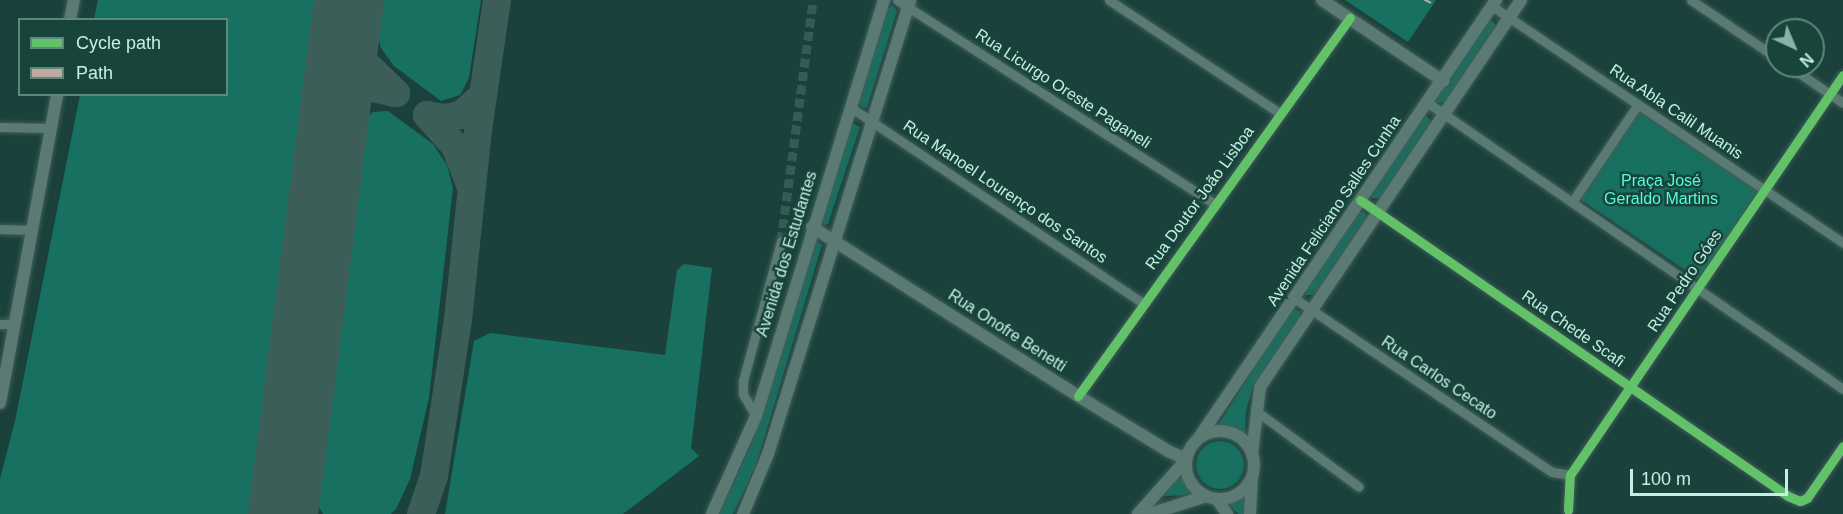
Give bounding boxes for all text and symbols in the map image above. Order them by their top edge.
legend [18,18,228,96]
north arrow [1765,18,1825,78]
street label: Rua Licurgo Oreste Paganeli [972,25,1154,153]
text: Cycle path [76,33,161,53]
text: N [1796,50,1817,70]
street label: Rua Abla Calil Muanis [1605,60,1747,164]
text: Path [76,63,113,83]
street label: Avenida Feliciano Salles Cunha [1263,112,1405,310]
street label: Rua Manoel Lourenço dos Santos [899,116,1111,268]
street label: Rua Doutor João Lisboa [1142,123,1258,273]
street label: Avenida dos Estudantes [753,169,821,339]
park label: Praça José Geraldo Martins [1604,171,1718,209]
street label: Rua Pedro Góes [1644,226,1726,336]
street label: Rua Onofre Benetti [944,286,1070,376]
street label: Rua Chede Scafi [1518,286,1628,372]
street label: Rua Carlos Cecato [1378,332,1500,424]
scale bar [1633,457,1790,495]
text: 100 m [1641,469,1691,489]

